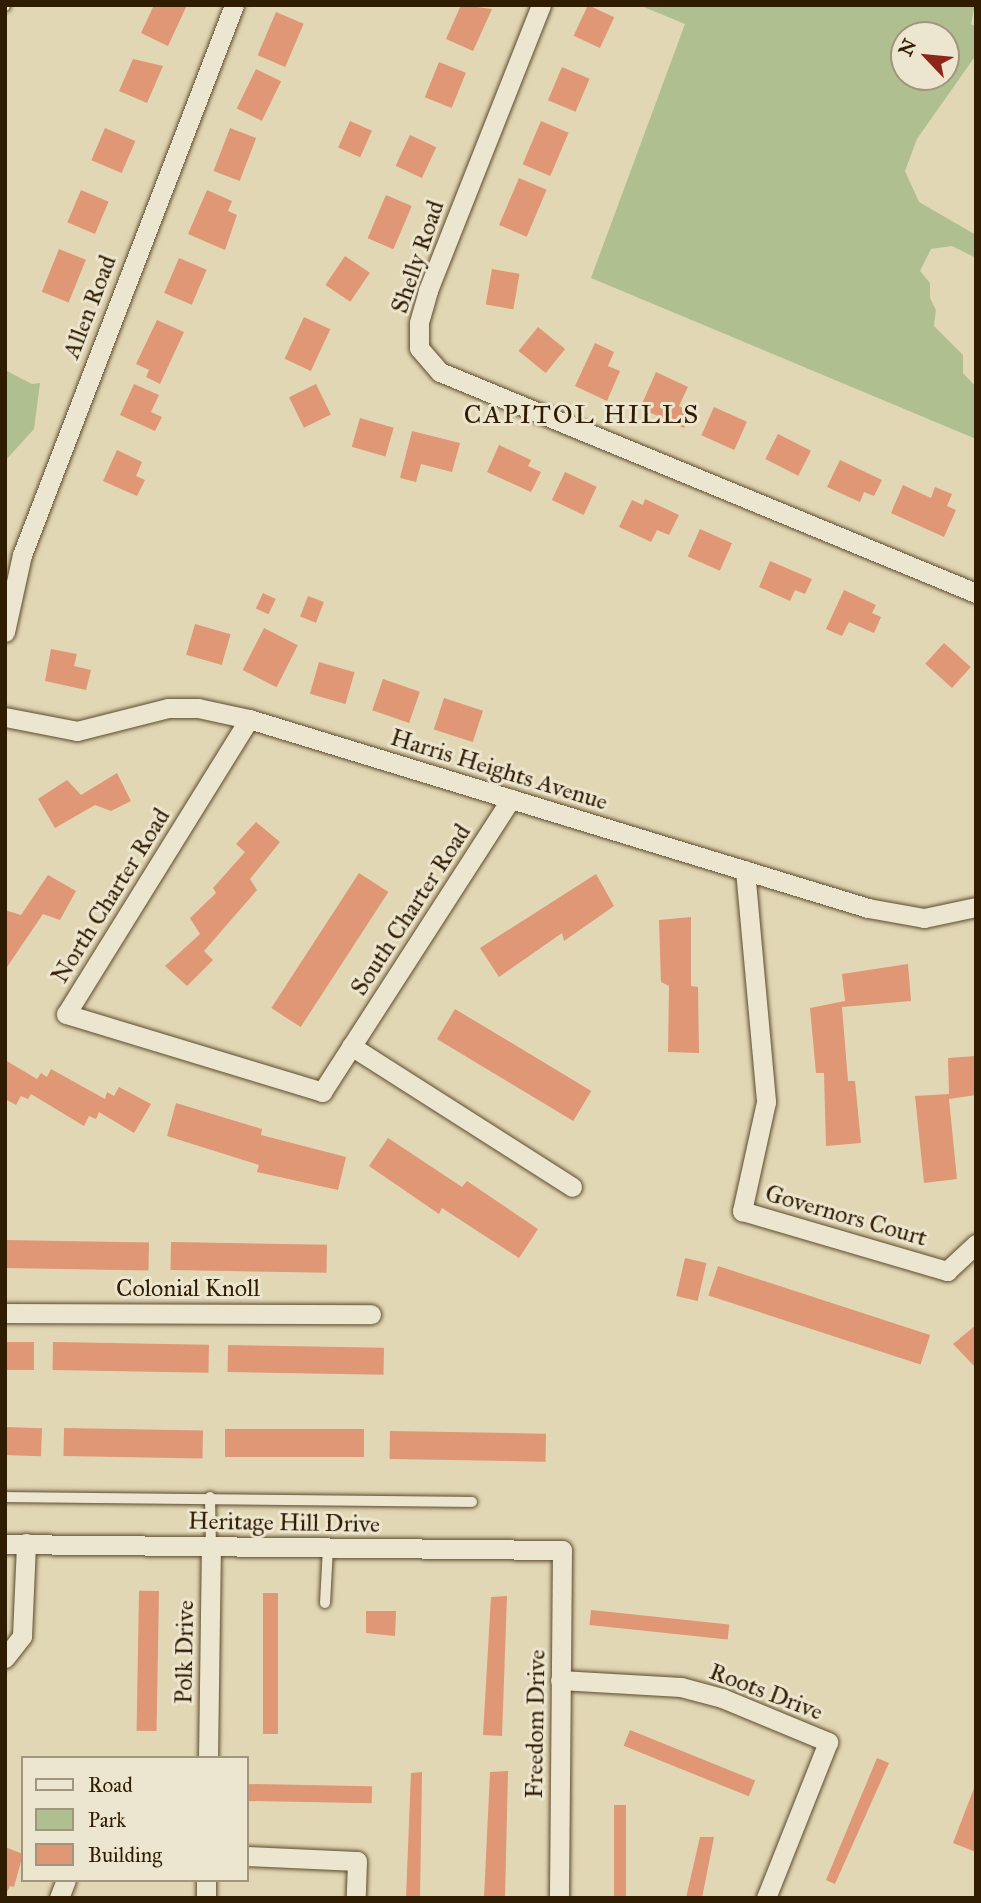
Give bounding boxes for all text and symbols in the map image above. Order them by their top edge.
north arrow [890,21,960,91]
text: N [894,35,921,60]
street label: Shelly Road [385,197,451,317]
street label: Allen Road [57,251,123,363]
district label: CAPITOL HILLS [465,399,699,431]
street label: Harris Heights Avenue [387,723,611,817]
street label: North Charter Road [46,803,176,989]
street label: South Charter Road [345,819,477,1001]
street label: Governors Court [762,1179,930,1253]
street label: Colonial Knoll [116,1275,260,1303]
street label: Heritage Hill Drive [188,1507,380,1539]
street label: Polk Drive [170,1600,200,1704]
street label: Freedom Drive [520,1649,552,1799]
street label: Roots Drive [705,1657,827,1727]
legend [21,1756,248,1882]
text: Road [88,1772,133,1798]
text: Park [88,1807,126,1833]
text: Building [88,1842,162,1868]

